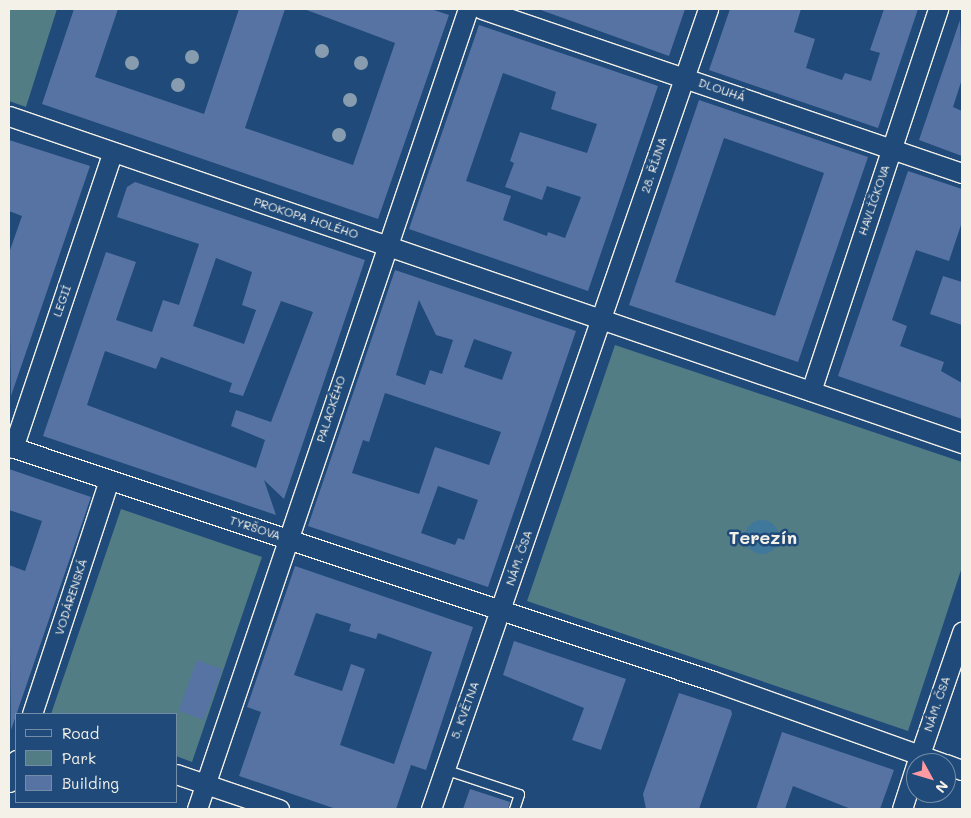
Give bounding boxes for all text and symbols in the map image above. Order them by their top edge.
street label: DLOUHÁ [697,75,747,105]
street label: 28. ŘÍJNA [638,135,670,195]
street label: HAVLÍČKOVA [855,163,893,237]
street label: PROKOPA HOLÉHO [252,194,360,242]
street label: LEGIÍ [50,283,74,319]
street label: PALACKÉHO [313,374,349,444]
street label: TYRŠOVA [228,513,282,543]
district label: Terezín [729,526,797,548]
street label: NÁM. ČSA [503,528,535,588]
street label: VODÁRENSKÁ [52,557,90,637]
street label: NÁM. ČSA [921,674,953,734]
street label: 5. KVĚTNA [448,679,482,741]
legend [15,713,178,803]
text: Road [62,723,99,743]
text: Park [62,748,96,768]
north arrow [906,753,956,803]
text: Building [62,773,119,793]
text: N [932,777,953,797]

